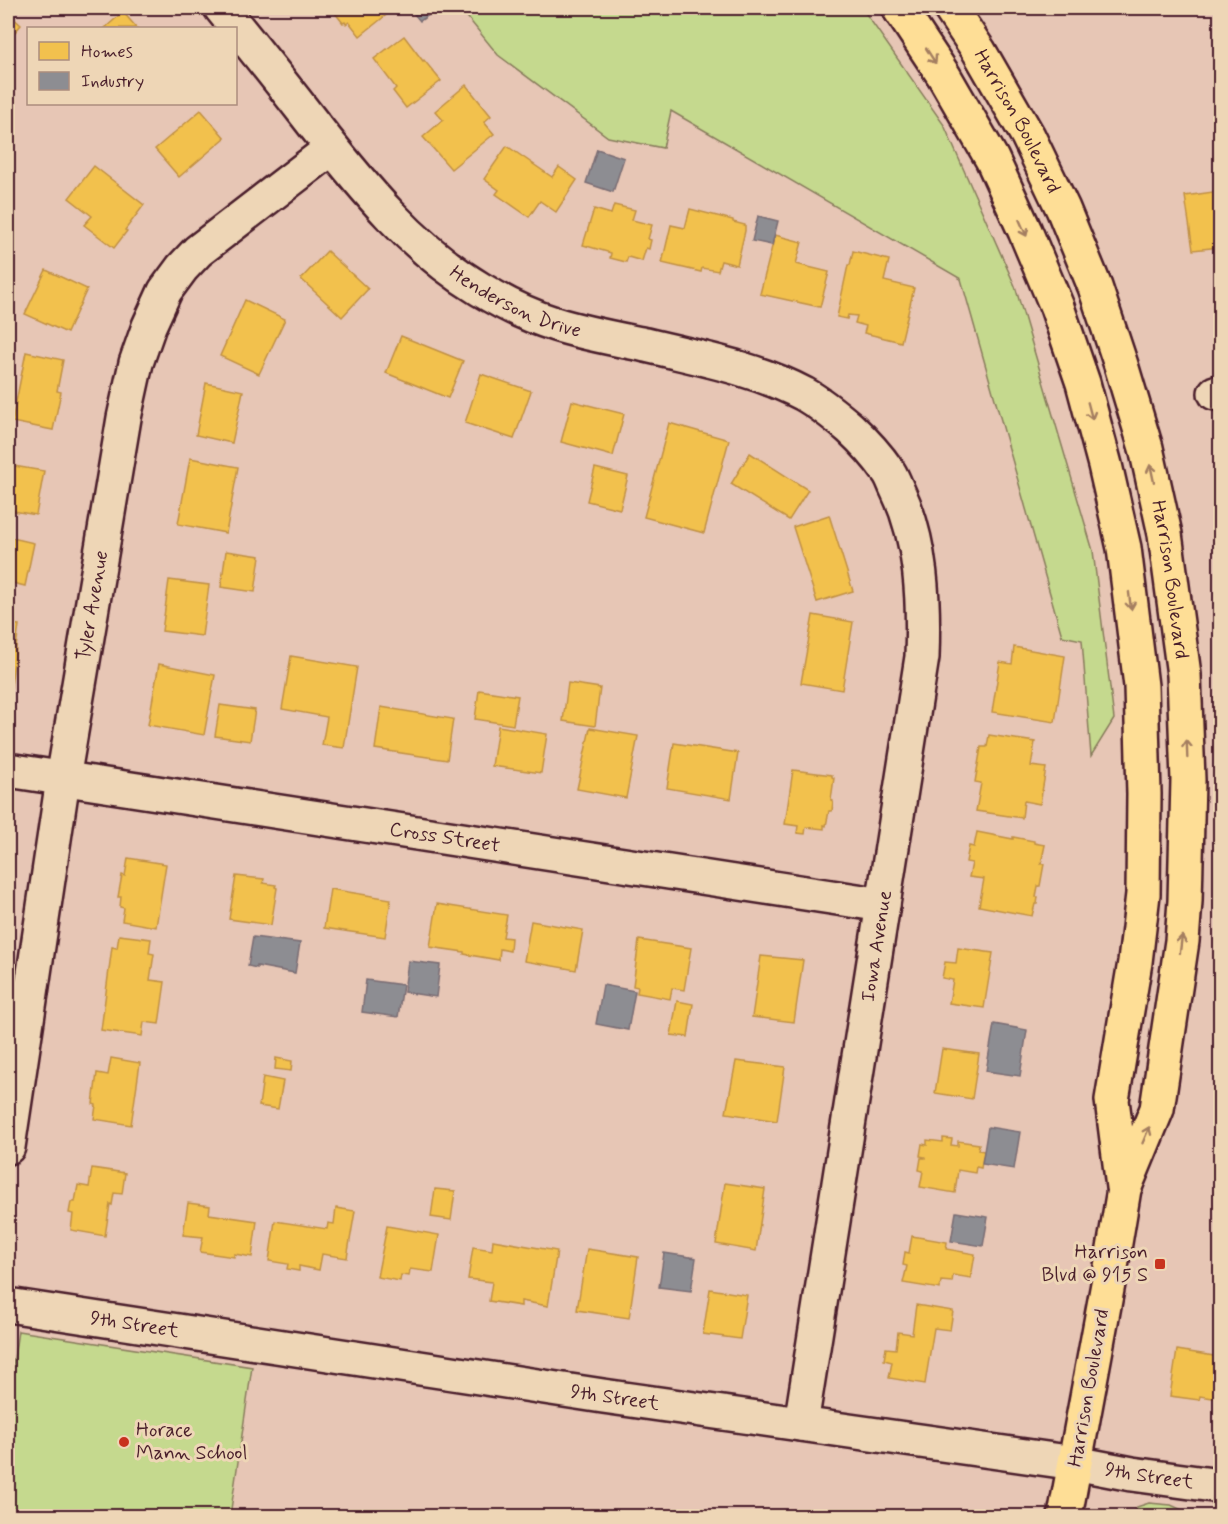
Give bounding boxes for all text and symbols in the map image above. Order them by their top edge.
legend [27,27,237,105]
text: Homes [81,40,133,64]
street label: Harrison Boulevard [967,44,1067,198]
one-way arrow [925,48,937,64]
text: Industry [81,70,144,94]
one-way arrow [1019,219,1030,237]
street label: Henderson Drive [444,259,584,344]
one-way arrow [1085,401,1097,420]
one-way arrow [1146,464,1157,483]
street label: Harrison Boulevard [1144,498,1195,661]
street label: Tyler Avenue [70,548,115,663]
one-way arrow [1125,591,1136,611]
one-way arrow [1182,740,1193,760]
street label: Cross Street [388,816,502,859]
street label: Iowa Avenue [855,888,899,1004]
one-way arrow [1176,934,1187,954]
one-way arrow [1141,1126,1152,1145]
place label: Harrison Blvd @ 915 S [1041,1239,1148,1289]
marker: Harrison Blvd @ 915 S [1153,1257,1167,1271]
street label: 9th Street [88,1304,181,1344]
street label: Harrison Boulevard [1062,1307,1116,1469]
street label: 9th Street [569,1378,661,1417]
place label: Horace Mann School [136,1417,247,1467]
marker: Horace Mann School [117,1435,131,1449]
street label: 9th Street [1103,1456,1195,1496]

